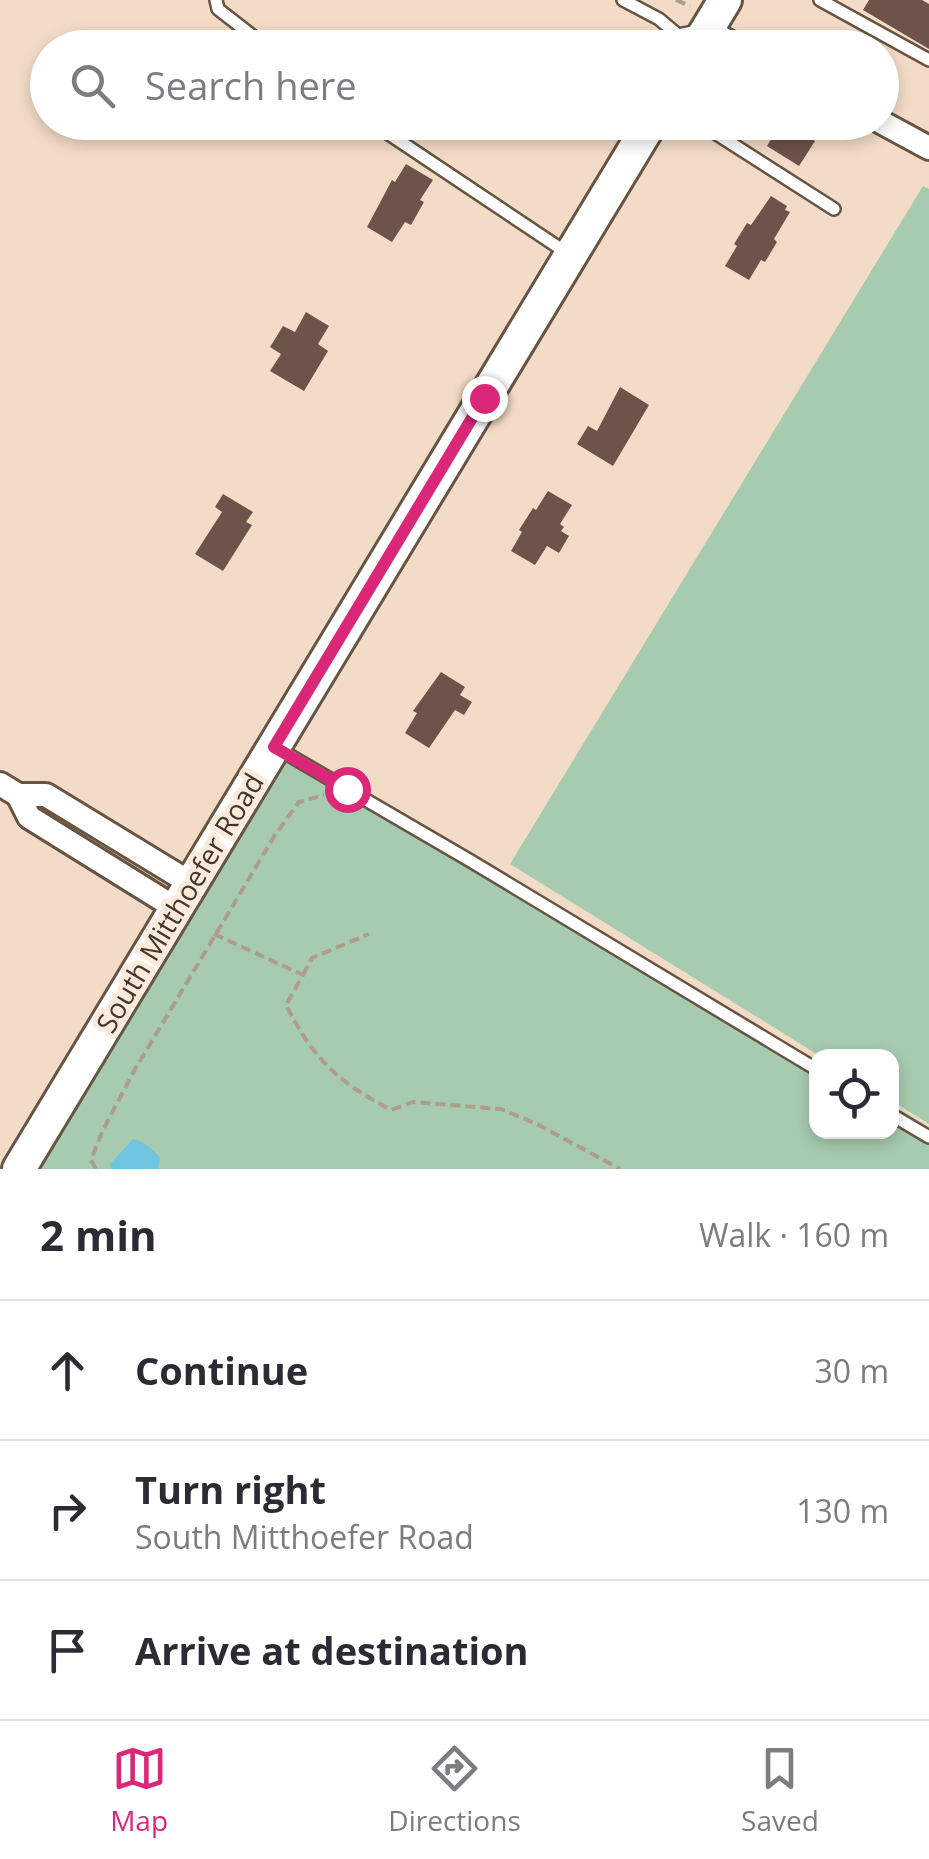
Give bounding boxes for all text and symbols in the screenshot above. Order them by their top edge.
search box [30,30,899,140]
icon: search [65,58,120,113]
text: Search here [145,59,357,111]
route end [462,376,508,422]
street label: South Mitthoefer Road [87,766,272,1039]
route start [325,767,371,813]
map controls [809,1049,899,1139]
button: locate [809,1049,899,1139]
text: 2 min [40,1206,157,1263]
text: Walk · 160 m [699,1213,889,1256]
icon: ahead [40,1343,95,1398]
text: Continue [135,1344,308,1396]
text: 30 m [814,1349,889,1392]
text: Turn right [135,1463,326,1515]
icon: right [40,1483,95,1538]
text: 130 m [796,1489,889,1532]
text: South Mitthoefer Road [135,1515,474,1558]
icon: arrive [40,1623,95,1678]
text: Arrive at destination [135,1624,529,1676]
tab: Map [110,1741,168,1839]
tab: Directions [388,1741,521,1839]
tab: Saved [741,1741,819,1839]

